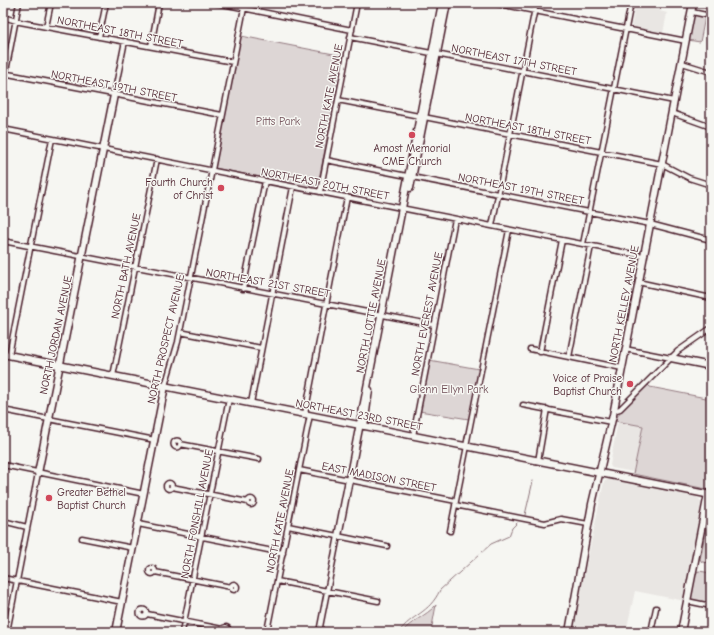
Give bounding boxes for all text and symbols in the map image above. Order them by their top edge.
street label: NORTHEAST 18TH STREET [56,13,184,51]
street label: NORTHEAST 17TH STREET [450,41,578,79]
street label: NORTH KATE AVENUE [313,42,346,149]
street label: NORTHEAST 19TH STREET [50,67,178,105]
street label: NORTHEAST 18TH STREET [464,110,592,148]
park label: Pitts Park [256,115,301,128]
marker: Amost Memorial CME Church [407,130,417,140]
place label: Amost Memorial CME Church [373,142,451,168]
street label: NORTHEAST 20TH STREET [260,165,390,203]
street label: NORTHEAST 19TH STREET [457,170,585,208]
place label: Fourth Church of Christ [145,176,214,202]
marker: Fourth Church of Christ [216,183,226,193]
street label: NORTH BATH AVENUE [108,212,144,320]
street label: NORTH KELLEY AVENUE [606,244,642,364]
street label: NORTH EVEREST AVENUE [409,251,445,377]
street label: NORTH LOTTIE AVENUE [354,257,389,374]
street label: NORTHEAST 21ST STREET [205,266,331,300]
street label: NORTH PROSPECT AVENUE [145,272,187,405]
street label: NORTH JORDAN AVENUE [37,274,75,396]
place label: Voice of Praise Baptist Church [553,372,622,398]
marker: Voice of Praise Baptist Church [625,379,635,389]
park label: Glenn Ellyn Park [410,383,489,396]
street label: NORTHEAST 23RD STREET [294,396,424,434]
street label: NORTH FONSHILL AVENUE [178,448,216,580]
street label: EAST MADISON STREET [321,460,438,495]
street label: NORTH KATE AVENUE [264,467,297,574]
place label: Greater Bethel Baptist Church [57,486,126,512]
marker: Greater Bethel Baptist Church [44,493,54,503]

